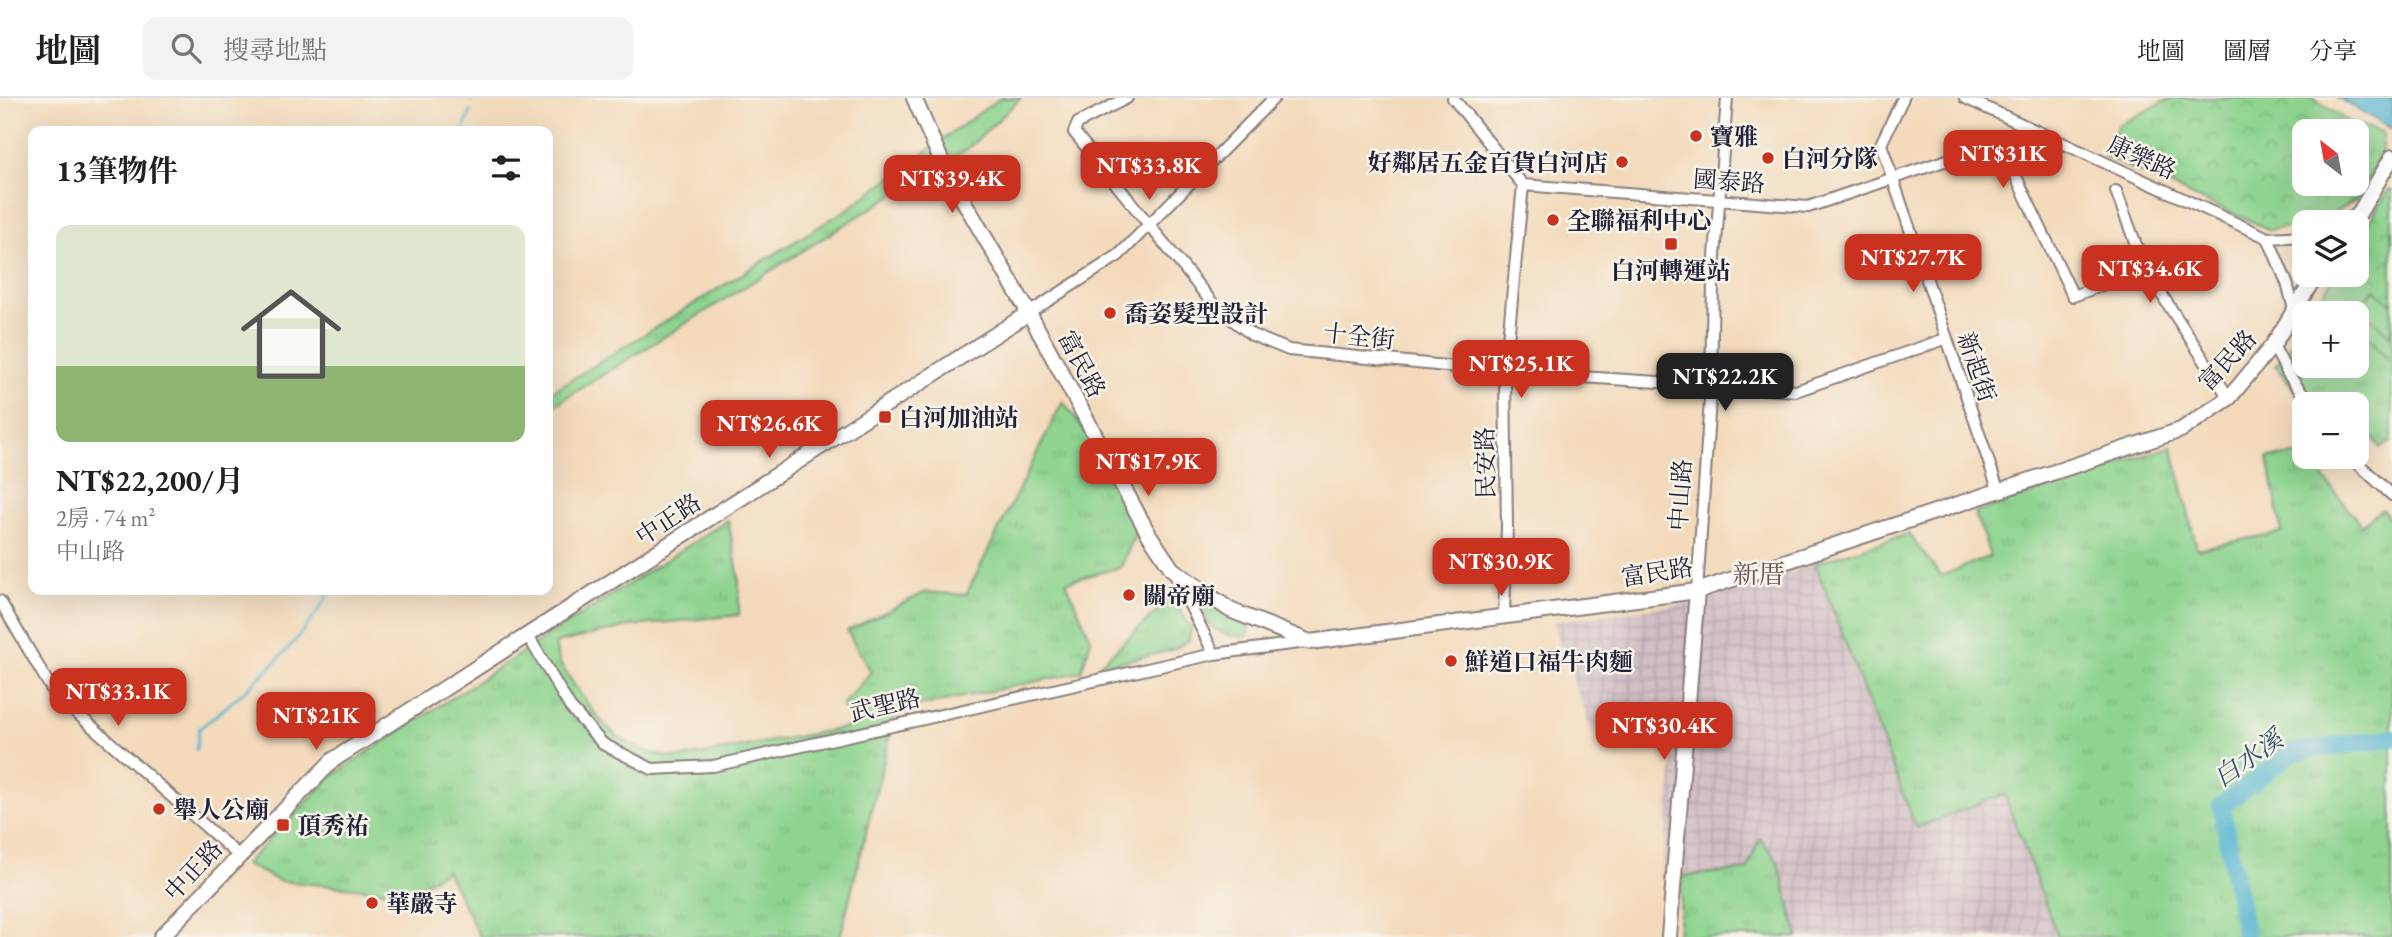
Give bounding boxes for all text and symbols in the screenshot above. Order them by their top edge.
search box [143,17,633,80]
text: 地圖 [35,29,101,72]
icon: search [167,29,205,67]
text: 搜尋地點 [223,33,327,67]
text: 地圖 [2137,35,2185,66]
text: 圖層 [2223,35,2271,66]
text: 分享 [2309,35,2357,66]
north arrow [2292,119,2370,196]
map controls [2292,119,2369,469]
place label: 寶雅 [1710,121,1758,152]
marker: 寶雅 [1688,128,1704,144]
street label: 康樂路 [2103,128,2181,186]
pin: NT$31K [1946,130,2060,190]
text: NT$31K [1959,138,2047,168]
pin: NT$33.8K [1077,142,1221,202]
place label: 白河分隊 [1782,143,1878,174]
place label: 好鄰居五金百貨白河店 [1368,147,1608,178]
icon: filters [487,149,525,187]
text: NT$33.8K [1097,150,1201,180]
marker: 白河分隊 [1760,150,1776,166]
text: 13筆物件 [56,151,178,190]
marker: 好鄰居五金百貨白河店 [1614,154,1630,170]
pin: NT$39.4K [880,156,1024,215]
text: NT$39.4K [900,163,1004,193]
street label: 國泰路 [1692,163,1766,199]
place label: 全聯福利中心 [1567,205,1711,236]
button: layers [2292,210,2369,287]
marker: 全聯福利中心 [1545,212,1561,228]
pin: NT$27.7K [1841,234,1985,294]
marker: 白河轉運站 [1663,236,1679,252]
text: NT$27.7K [1861,242,1965,272]
pin: NT$34.6K [2078,246,2222,305]
text: NT$34.6K [2098,253,2202,283]
place label: 白河轉運站 [1611,255,1731,286]
icon: home [228,271,354,397]
place label: 喬姿髮型設計 [1124,298,1268,329]
button: + [2292,301,2369,378]
marker: 喬姿髮型設計 [1102,305,1118,321]
street label: 十全街 [1322,317,1396,355]
street label: 富民路 [2191,323,2263,397]
street label: 富民路 [1051,325,1113,403]
street label: 新起街 [1951,328,2003,406]
pin: NT$25.1K [1449,341,1593,400]
text: NT$25.1K [1469,348,1573,378]
pin: NT$22.2K [1653,354,1797,413]
text: NT$22.2K [1673,361,1777,391]
button: − [2292,392,2369,469]
pin: NT$26.6K [697,400,841,460]
place label: 白河加油站 [899,402,1019,433]
text: NT$26.6K [717,408,821,438]
marker: 白河加油站 [877,409,893,425]
street label: 民安路 [1469,427,1501,499]
pin: NT$17.9K [1076,438,1220,498]
text: NT$17.9K [1096,446,1200,476]
street label: 中山路 [1662,458,1698,532]
text: NT$22,200/月 [56,461,244,500]
street label: 中正路 [629,486,707,552]
text: 2房 · 74 m² [56,503,155,533]
text: 中山路 [56,536,125,566]
pin: NT$30.9K [1429,538,1573,598]
text: NT$30.9K [1449,546,1553,576]
street label: 富民路 [1619,551,1695,593]
district label: 新厝 [1733,557,1785,591]
place label: 關帝廟 [1143,580,1215,611]
marker: 關帝廟 [1121,587,1137,603]
place label: 鮮道口福牛肉麵 [1465,646,1633,677]
marker: 鮮道口福牛肉麵 [1443,653,1459,669]
pin: NT$33.1K [46,668,190,728]
text: NT$33.1K [66,676,170,706]
street label: 武聖路 [846,682,924,728]
pin: NT$21K [259,692,373,752]
text: NT$21K [272,700,360,730]
pin: NT$30.4K [1592,702,1736,762]
text: NT$30.4K [1612,710,1716,740]
water label: 白水溪 [2206,720,2292,794]
place label: 舉人公廟 [173,794,269,825]
marker: 舉人公廟 [151,801,167,817]
place label: 頂秀祐 [297,810,369,841]
marker: 頂秀祐 [275,817,291,833]
street label: 中正路 [157,833,229,907]
place label: 華嚴寺 [386,888,458,919]
marker: 華嚴寺 [364,895,380,911]

